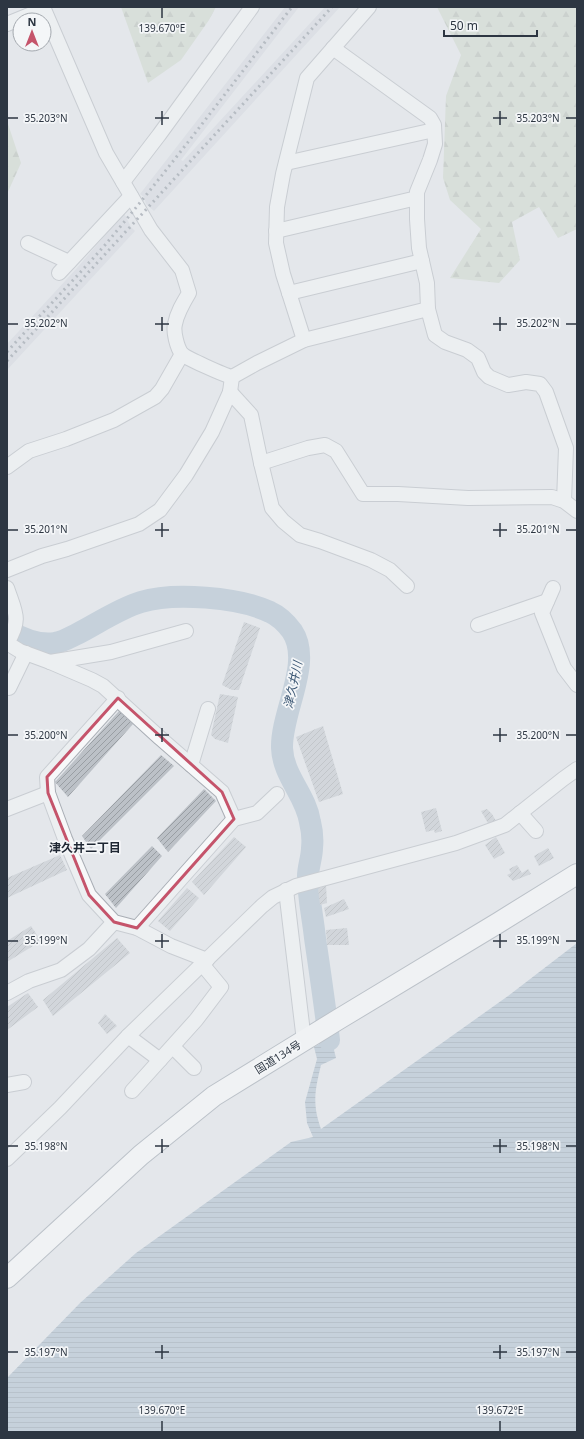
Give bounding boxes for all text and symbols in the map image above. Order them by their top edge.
north arrow [12,12,52,52]
scale bar [444,12,537,38]
text: N [28,14,36,29]
text: 50 m [450,17,478,34]
text: 139.670°E [139,21,185,35]
text: 35.203°N [24,111,68,125]
text: 35.203°N [516,111,560,125]
text: 35.202°N [24,316,68,330]
text: 35.202°N [516,316,560,330]
text: 35.201°N [24,522,68,536]
text: 35.201°N [516,522,560,536]
water label: 津久井川 [279,658,306,710]
text: 35.200°N [24,728,68,742]
text: 35.200°N [516,728,560,742]
district label: 津久井二丁目 [49,839,121,856]
text: 35.199°N [24,933,68,947]
text: 35.199°N [516,933,560,947]
street label: 国道134号 [252,1036,304,1077]
text: 35.198°N [24,1139,68,1153]
text: 35.198°N [516,1139,560,1153]
text: 35.197°N [24,1345,68,1359]
text: 35.197°N [516,1345,560,1359]
text: 139.670°E [139,1403,185,1417]
text: 139.672°E [477,1403,523,1417]

